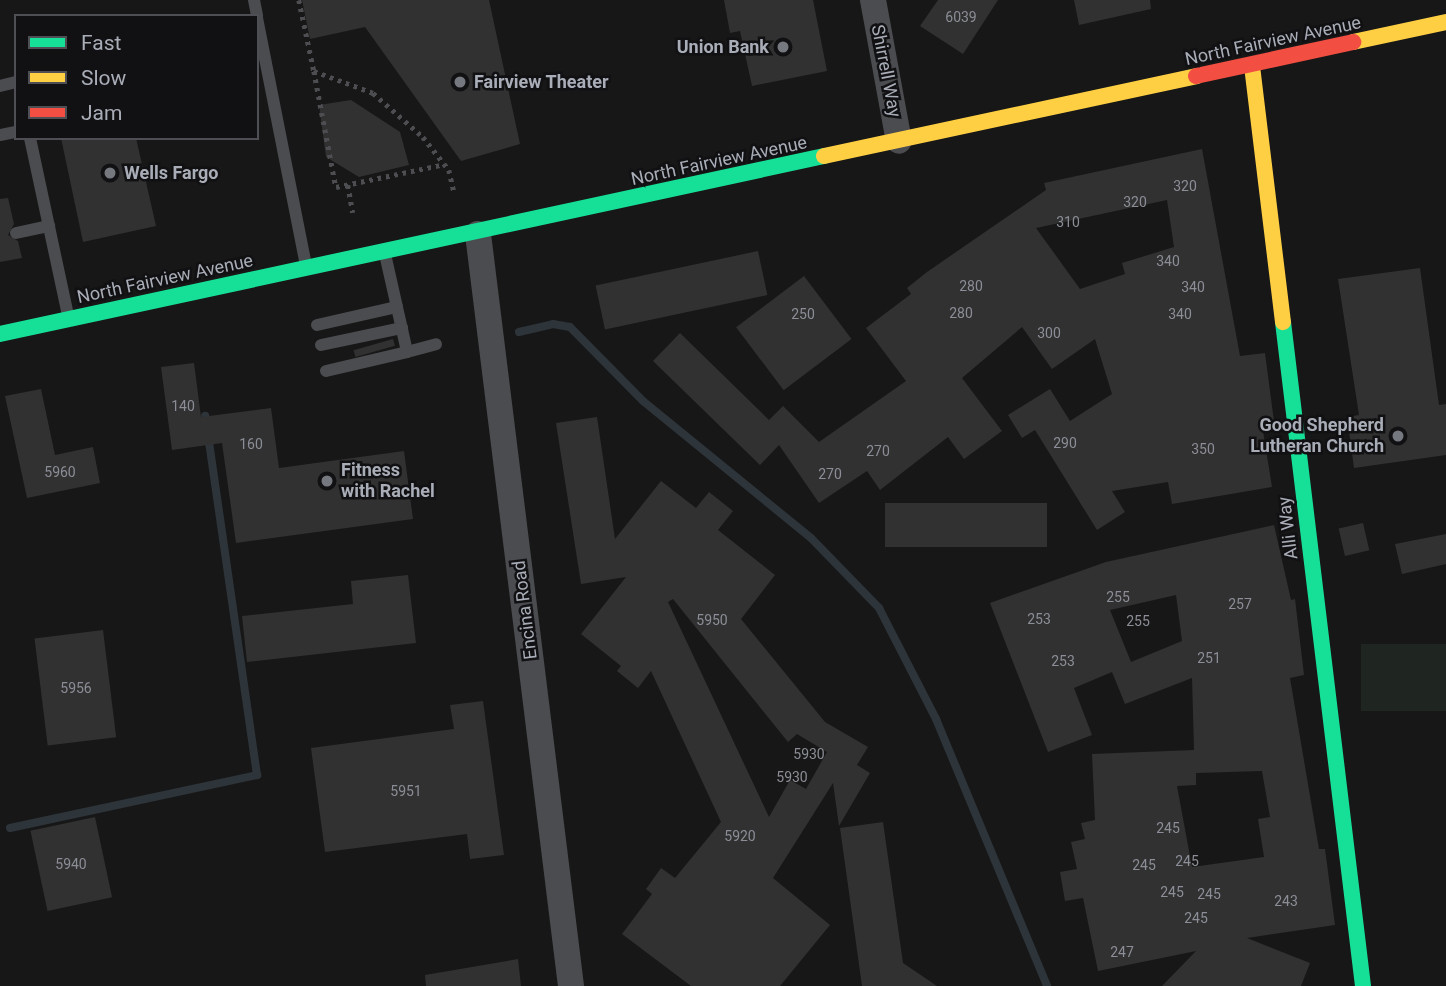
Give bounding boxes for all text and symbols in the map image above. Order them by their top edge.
house number: 6039 [945,9,977,25]
street label: North Fairview Avenue [1183,12,1363,70]
legend [14,14,259,140]
street label: Shirrell Way [866,23,906,119]
text: Fast [81,31,121,55]
place label: Union Bank [677,36,769,58]
marker: Union Bank [775,39,791,55]
text: Slow [81,66,126,90]
place label: Fairview Theater [474,71,609,93]
marker: Fairview Theater [452,74,468,90]
text: Jam [81,101,122,125]
street label: North Fairview Avenue [629,132,809,190]
place label: Wells Fargo [124,162,219,184]
marker: Wells Fargo [102,165,118,181]
house number: 320 [1173,178,1197,194]
house number: 320 [1123,194,1147,210]
house number: 310 [1056,214,1080,230]
street label: North Fairview Avenue [75,250,255,308]
house number: 340 [1156,253,1180,269]
house number: 280 [959,278,983,294]
house number: 340 [1181,279,1205,295]
house number: 280 [949,305,973,321]
house number: 250 [791,306,815,322]
house number: 340 [1168,306,1192,322]
house number: 300 [1037,325,1061,341]
house number: 140 [171,398,195,414]
place label: Good Shepherd Lutheran Church [1250,415,1384,458]
marker: Good Shepherd Lutheran Church [1390,428,1406,444]
house number: 290 [1053,435,1077,451]
house number: 160 [239,436,263,452]
house number: 350 [1191,441,1215,457]
house number: 270 [866,443,890,459]
place label: Fitness with Rachel [341,460,435,503]
house number: 5960 [44,464,76,480]
house number: 270 [818,466,842,482]
marker: Fitness with Rachel [319,473,335,489]
street label: Alli Way [1273,495,1303,561]
street label: Encina Road [508,559,542,661]
house number: 255 [1106,589,1130,605]
house number: 257 [1228,596,1252,612]
house number: 253 [1027,611,1051,627]
house number: 5950 [696,612,728,628]
house number: 255 [1126,613,1150,629]
house number: 251 [1197,650,1221,666]
house number: 253 [1051,653,1075,669]
house number: 5956 [60,680,92,696]
house number: 5930 [793,746,825,762]
house number: 5930 [776,769,808,785]
house number: 5951 [390,783,422,799]
house number: 245 [1156,820,1180,836]
house number: 5920 [724,828,756,844]
house number: 245 [1175,853,1199,869]
house number: 5940 [55,856,87,872]
house number: 245 [1132,857,1156,873]
house number: 245 [1160,884,1184,900]
house number: 245 [1197,886,1221,902]
house number: 243 [1274,893,1298,909]
house number: 245 [1184,910,1208,926]
house number: 247 [1110,944,1134,960]

